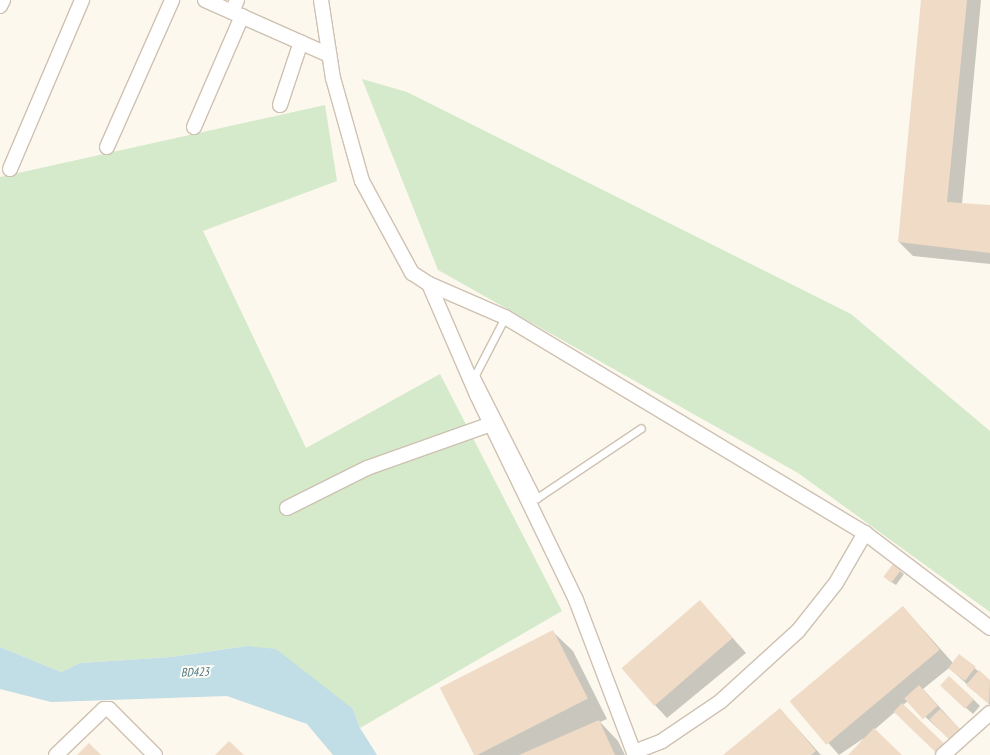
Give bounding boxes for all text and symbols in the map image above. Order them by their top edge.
water label: BD423 [181,664,209,680]

